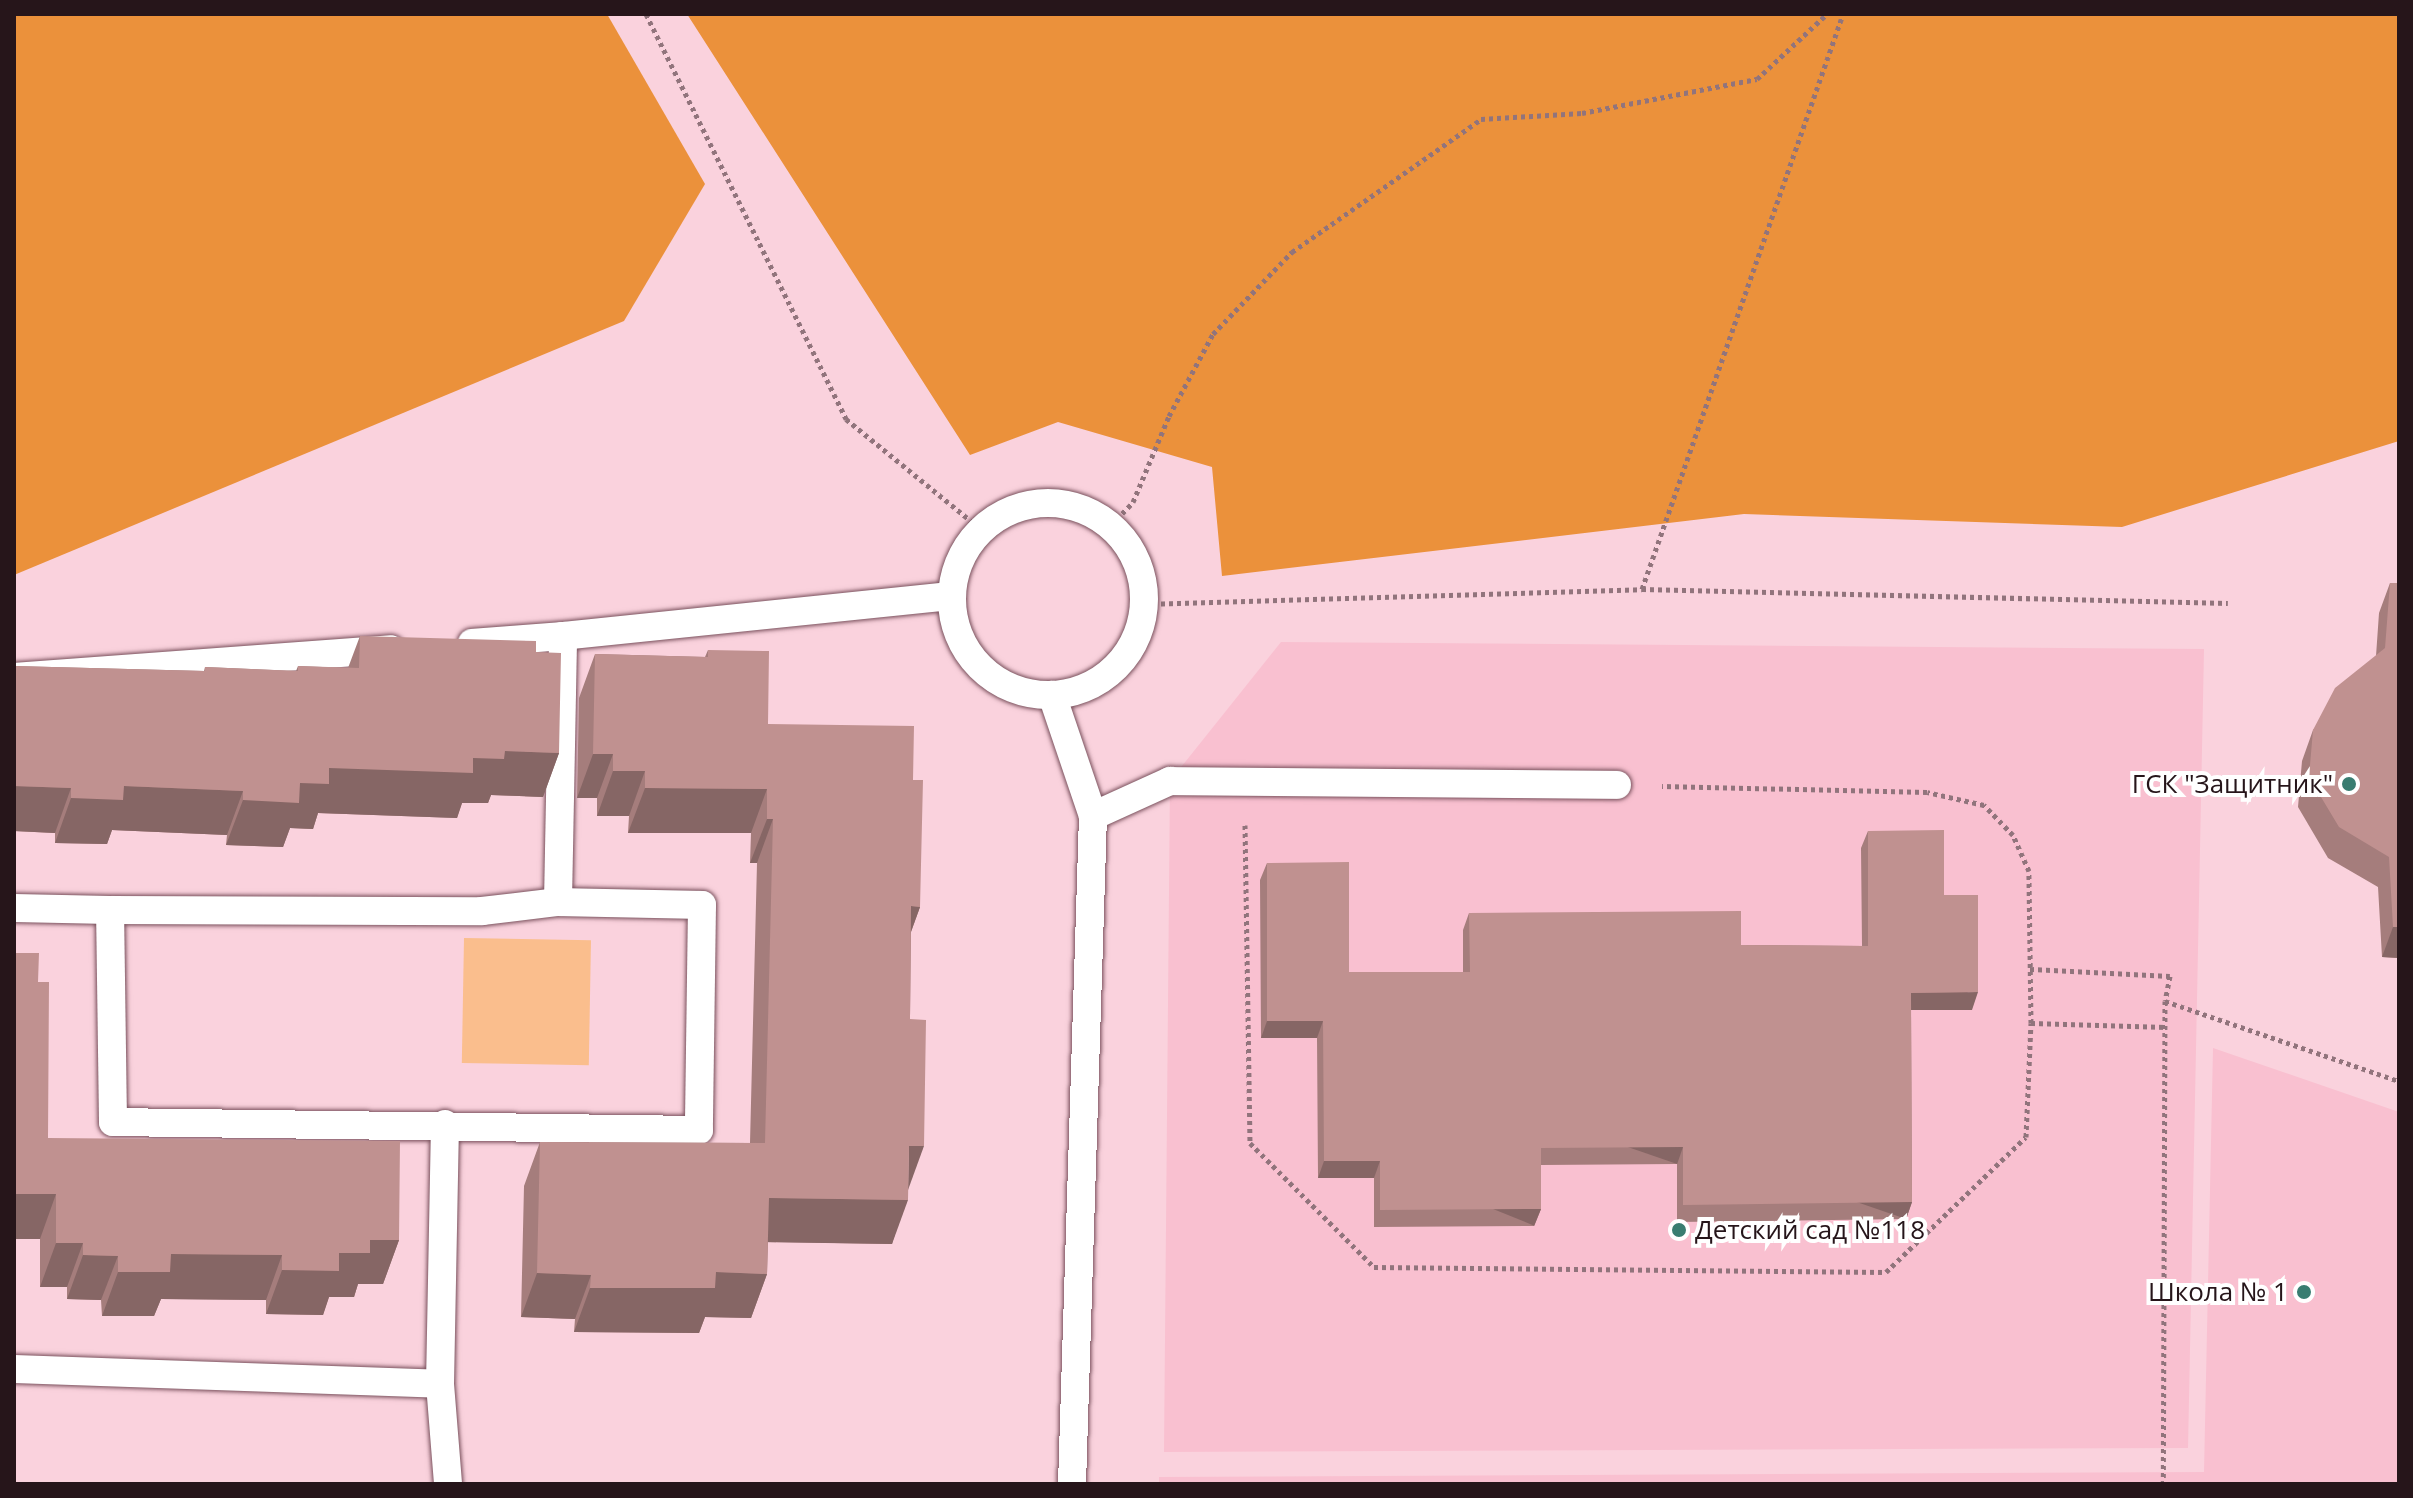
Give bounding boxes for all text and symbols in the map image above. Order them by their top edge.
place label: ГСК "Защитник" [2132,768,2333,800]
marker: ГСК "Защитник" [2340,775,2358,793]
place label: Детский сад №118 [1695,1214,1925,1246]
marker: Детский сад №118 [1670,1221,1688,1239]
place label: Школа № 1 [2148,1276,2288,1308]
marker: Школа № 1 [2295,1283,2313,1301]

